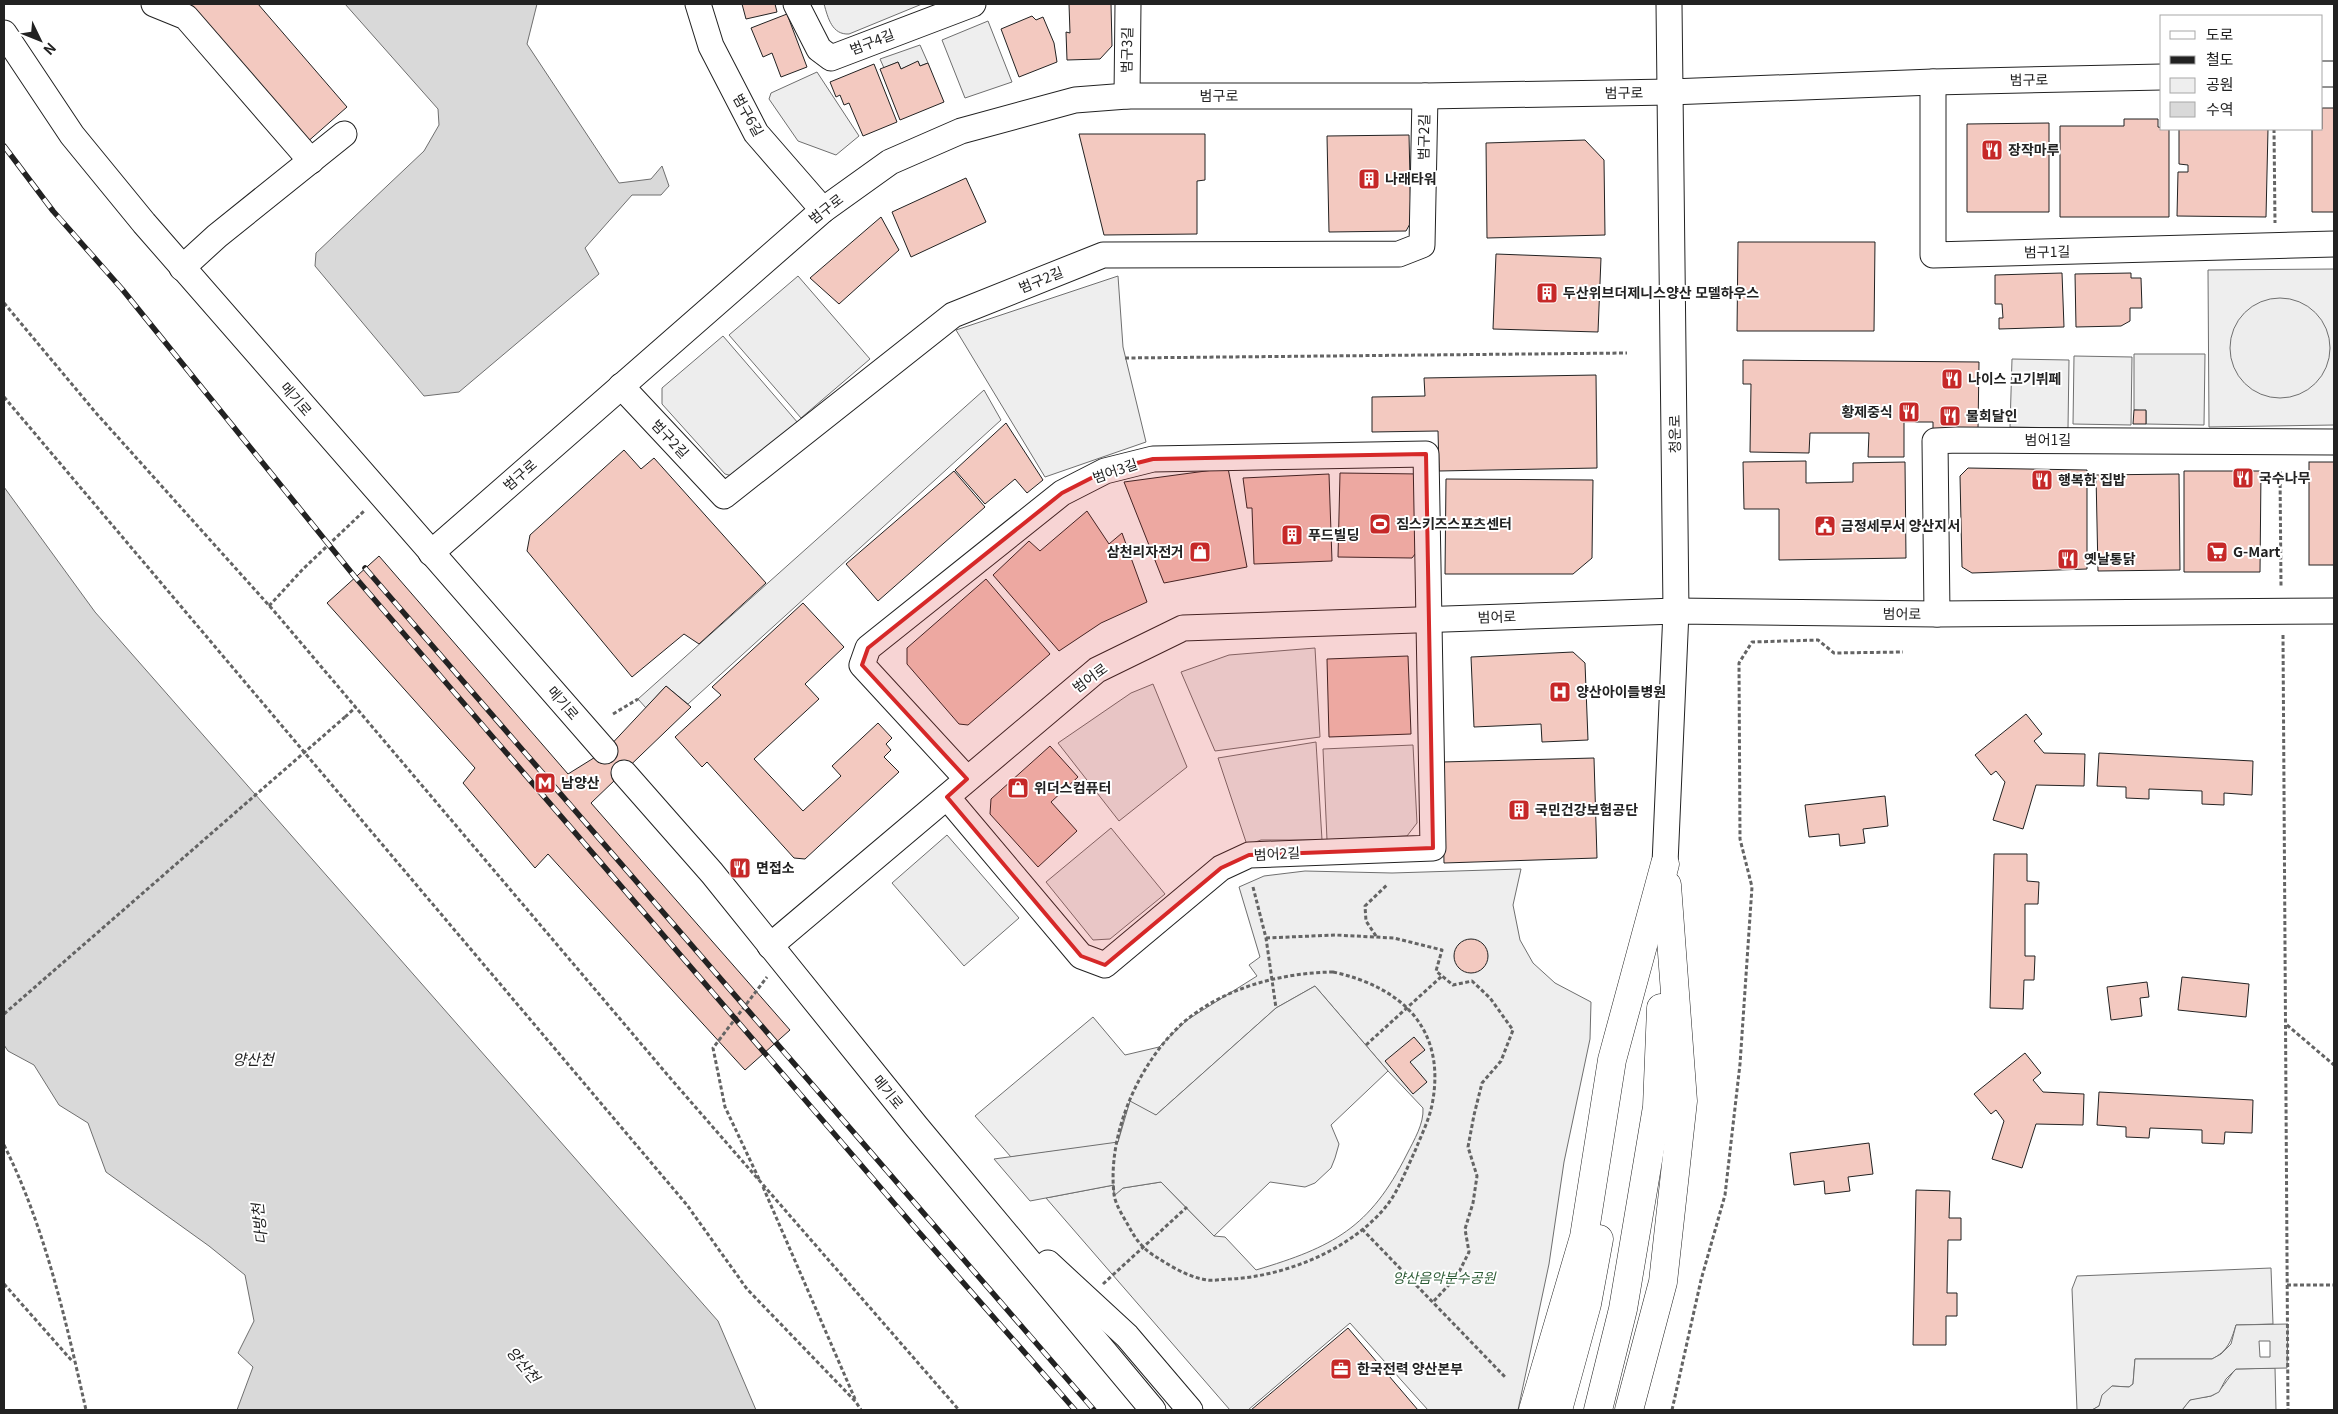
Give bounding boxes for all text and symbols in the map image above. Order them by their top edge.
north arrow [15,15,65,65]
legend [2160,15,2323,130]
street label: 범구4길 [846,23,897,59]
text: 도로 [2206,23,2234,44]
street label: 범구3길 [1116,27,1136,73]
text: N [39,39,61,60]
text: 철도 [2206,48,2234,69]
street label: 범구로 [2009,69,2049,89]
text: 공원 [2206,73,2234,94]
street label: 범구로 [1604,82,1644,102]
street label: 범구로 [1200,85,1238,105]
street label: 범구6길 [729,89,769,140]
text: 수역 [2206,98,2234,119]
street label: 범구2길 [1413,114,1433,160]
restaurant icon: 장작마루 [1980,138,2004,162]
place label: 장작마루 [2008,139,2060,159]
building icon: 나래타워 [1357,167,1381,191]
place label: 나래타워 [1385,168,1437,188]
street label: 범구로 [804,188,847,228]
street label: 범구1길 [2024,241,2070,261]
street label: 범구2길 [1015,261,1066,297]
building icon: 두산위브더제니스양산 모델하우스 [1535,281,1559,305]
place label: 두산위브더제니스양산 모델하우스 [1563,282,1759,302]
restaurant icon: 나이스 고기뷔페 [1940,367,1964,391]
place label: 나이스 고기뷔페 [1968,368,2061,388]
street label: 메기로 [277,377,317,420]
restaurant icon: 황제중식 [1897,400,1921,424]
place label: 황제중식 [1841,401,1893,421]
restaurant icon: 물회달인 [1938,404,1962,428]
place label: 물회달인 [1966,405,2018,425]
street label: 청운로 [1664,414,1684,454]
street label: 범구2길 [648,415,694,462]
street label: 범어1길 [2025,429,2071,449]
street label: 범어3길 [1089,453,1140,487]
street label: 범구로 [498,454,541,494]
restaurant icon: 국수나무 [2231,466,2255,490]
place label: 국수나무 [2259,467,2311,487]
restaurant icon: 행복한 집밥 [2030,468,2054,492]
place label: 행복한 집밥 [2058,469,2126,489]
sports icon: 짐스키즈스포츠센터 [1368,512,1392,536]
place label: 짐스키즈스포츠센터 [1396,513,1512,533]
public building icon: 금정세무서 양산지서 [1813,514,1837,538]
place label: 금정세무서 양산지서 [1841,515,1960,535]
building icon: 푸드빌딩 [1280,523,1304,547]
place label: 푸드빌딩 [1308,524,1360,544]
shop icon: 삼천리자전거 [1188,540,1212,564]
supermarket icon: G-Mart [2205,540,2229,564]
place label: 삼천리자전거 [1107,541,1184,561]
place label: G-Mart [2233,541,2281,561]
restaurant icon: 옛날통닭 [2056,547,2080,571]
place label: 옛날통닭 [2084,548,2136,568]
street label: 범어로 [1883,603,1922,623]
street label: 범어로 [1477,605,1517,627]
street label: 범어로 [1068,658,1111,697]
hospital icon: 양산아이들병원 [1548,680,1572,704]
street label: 메기로 [544,681,584,724]
place label: 양산아이들병원 [1576,681,1666,701]
metro station icon: 남양산 [533,771,557,795]
place label: 남양산 [561,772,600,792]
shop icon: 위더스컴퓨터 [1006,776,1030,800]
place label: 위더스컴퓨터 [1034,777,1111,797]
building icon: 국민건강보험공단 [1507,798,1531,822]
place label: 국민건강보험공단 [1535,799,1638,819]
street label: 범어2길 [1253,842,1301,864]
restaurant icon: 면접소 [728,856,752,880]
place label: 면접소 [756,857,795,877]
water label: 양산천 [232,1048,276,1069]
street label: 메기로 [869,1070,909,1113]
water label: 다방천 [246,1200,271,1246]
park label: 양산음악분수공원 [1392,1267,1497,1287]
water label: 양산천 [503,1341,547,1388]
office icon: 한국전력 양산본부 [1329,1357,1353,1381]
place label: 한국전력 양산본부 [1357,1358,1463,1378]

